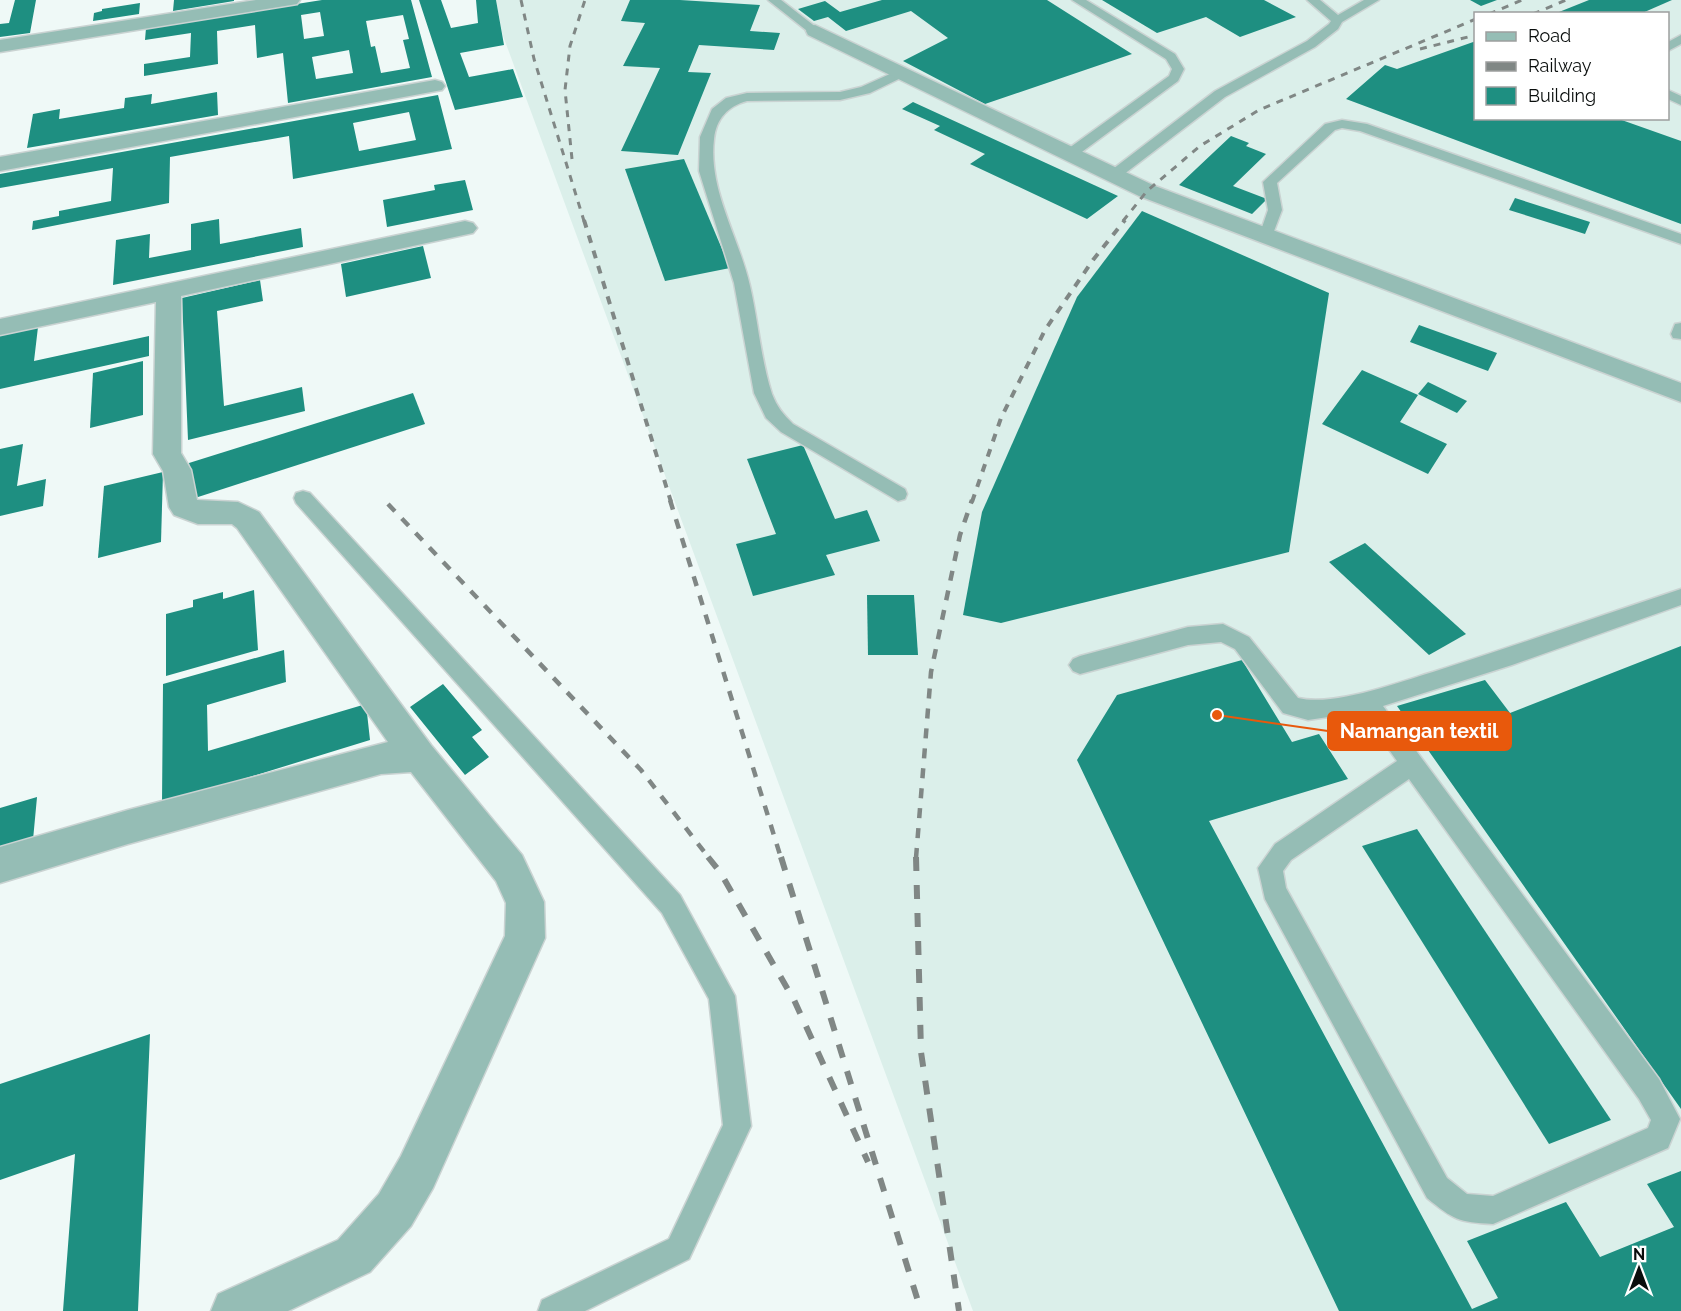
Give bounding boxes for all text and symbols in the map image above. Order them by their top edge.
legend [1474,12,1669,120]
text: Road [1528,25,1571,46]
text: Railway [1528,55,1592,76]
text: Building [1528,85,1596,106]
callout: Namangan textil [1328,712,1511,750]
text: Namangan textil [1340,719,1499,743]
north arrow [1609,1239,1669,1299]
text: N [1633,1245,1645,1264]

